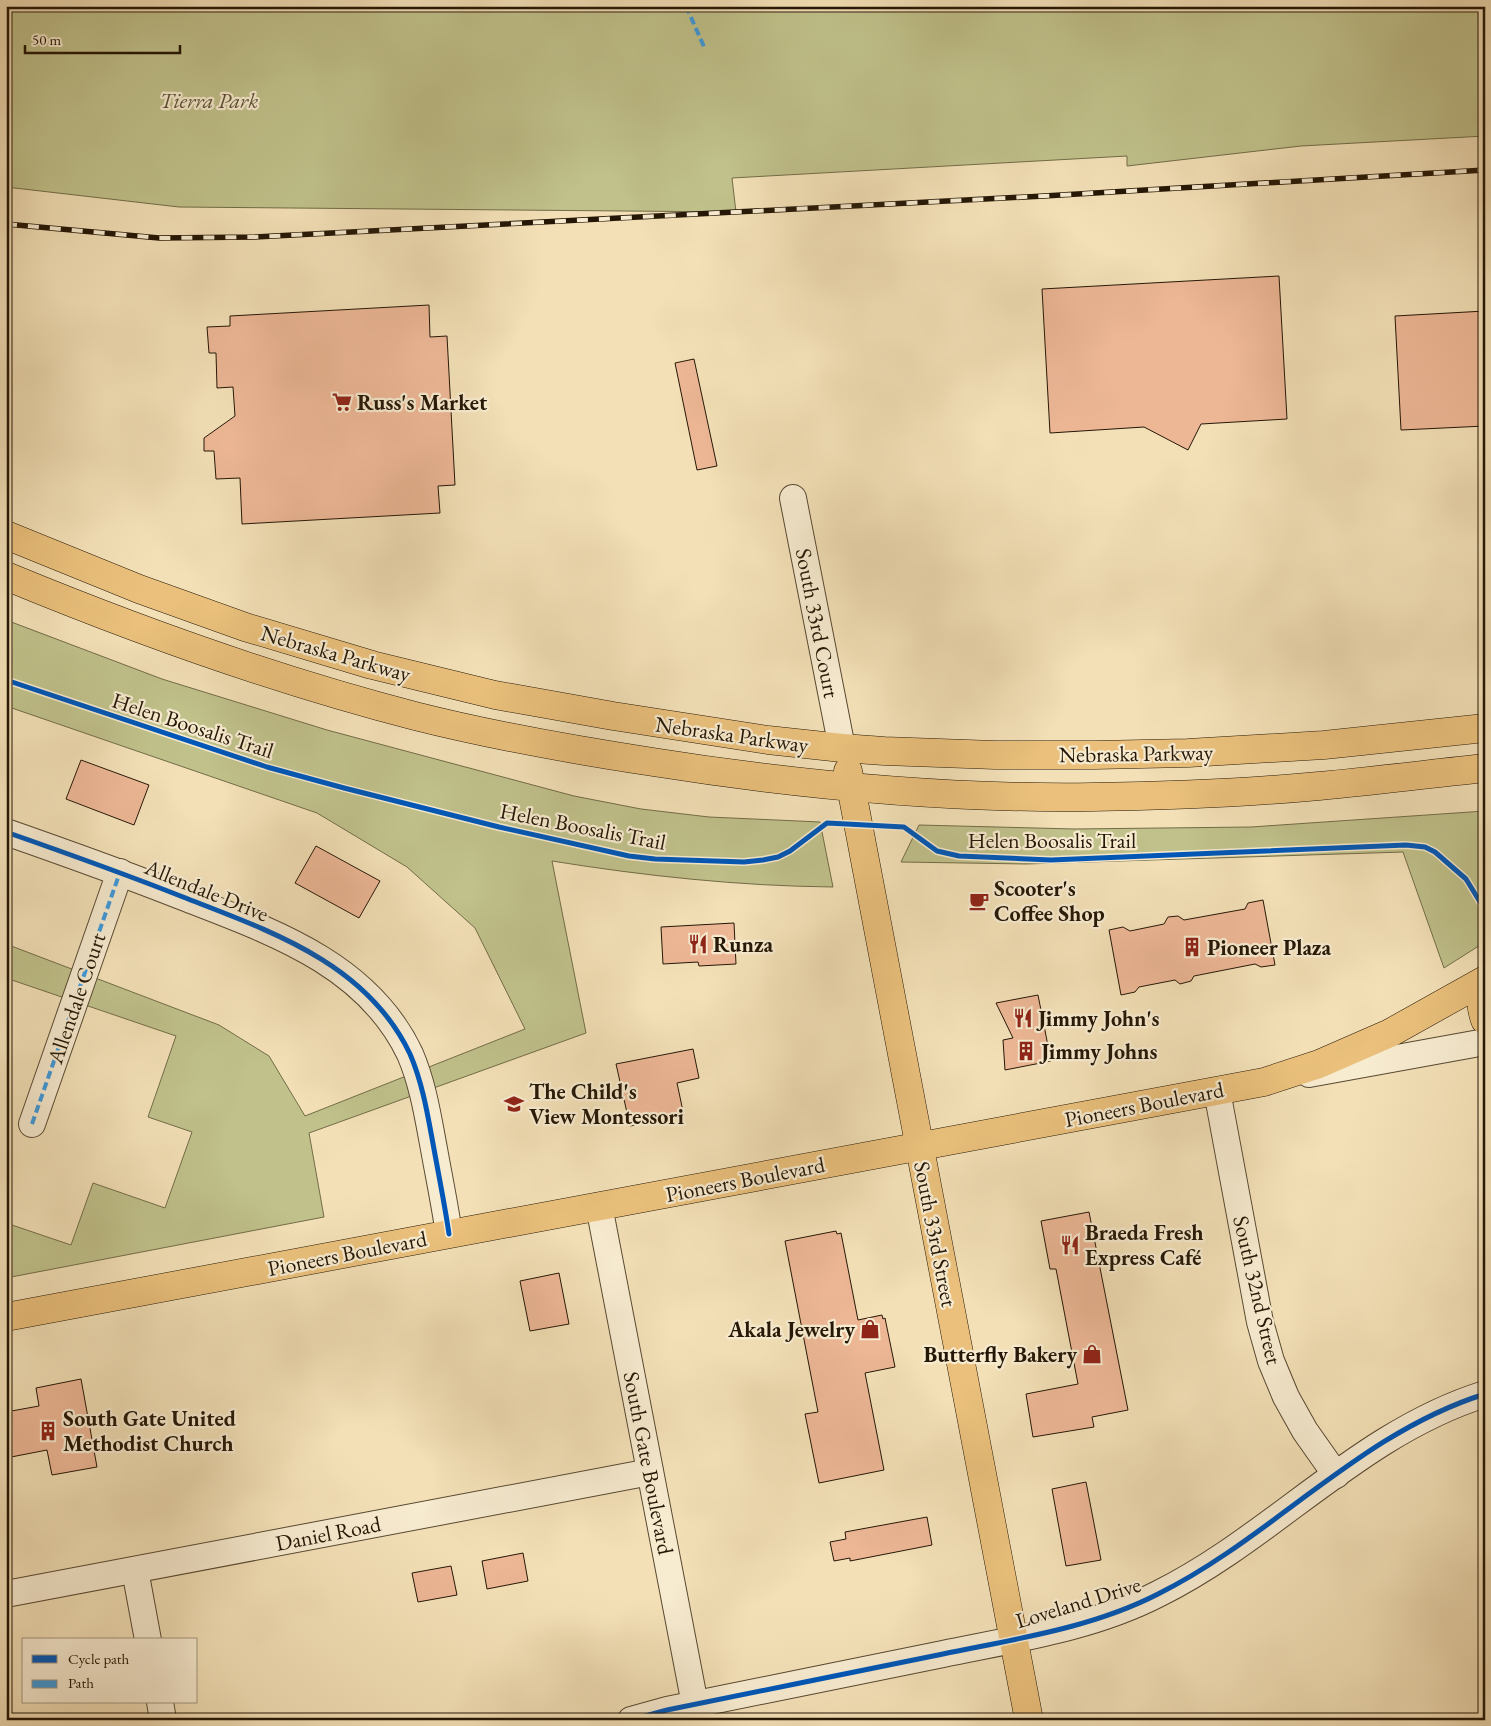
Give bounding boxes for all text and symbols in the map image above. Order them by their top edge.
scale bar [25,22,180,54]
text: 50 m [32,30,61,49]
park label: Tierra Park [160,86,258,115]
place label: Russ's Market [357,388,488,417]
supermarket icon: Russ's Market [331,391,353,413]
street label: South 33rd Court [789,546,846,700]
street label: Nebraska Parkway [258,618,414,689]
street label: Helen Boosalis Trail [108,686,277,765]
street label: Nebraska Parkway [653,709,811,760]
street label: Nebraska Parkway [1059,738,1214,769]
street label: Helen Boosalis Trail [497,796,668,857]
street label: Helen Boosalis Trail [968,826,1136,855]
street label: Allendale Drive [140,852,273,929]
place label: Scooter's Coffee Shop [994,874,1105,928]
cafe icon: Scooter's Coffee Shop [968,890,990,912]
street label: Allendale Court [40,929,112,1068]
place label: Runza [713,930,774,959]
restaurant icon: Runza [687,933,709,955]
place label: Pioneer Plaza [1207,933,1331,962]
building icon: Pioneer Plaza [1181,936,1203,958]
place label: Jimmy John's [1036,1004,1160,1033]
restaurant icon: Jimmy John's [1012,1007,1034,1029]
place label: Jimmy Johns [1039,1037,1157,1066]
building icon: Jimmy Johns [1015,1040,1037,1062]
street label: Pioneers Boulevard [1062,1075,1227,1134]
place label: The Child's View Montessori [529,1077,684,1131]
school or university icon: The Child's View Montessori [503,1093,525,1115]
street label: Pioneers Boulevard [663,1150,828,1209]
street label: South 33rd Street [907,1159,964,1309]
street label: South 32nd Street [1226,1213,1289,1367]
place label: Braeda Fresh Express Café [1085,1218,1204,1272]
street label: Pioneers Boulevard [265,1224,430,1283]
restaurant icon: Braeda Fresh Express Café [1059,1234,1081,1256]
place label: Akala Jewelry [727,1315,855,1344]
shop icon: Akala Jewelry [859,1318,881,1340]
place label: Butterfly Bakery [923,1340,1077,1369]
shop icon: Butterfly Bakery [1081,1343,1103,1365]
street label: South Gate Boulevard [617,1369,681,1558]
place label: South Gate United Methodist Church [63,1404,236,1458]
building icon: South Gate United Methodist Church [37,1420,59,1442]
street label: Daniel Road [273,1509,384,1558]
street label: Loveland Drive [1012,1570,1145,1635]
legend [22,1638,198,1704]
text: Cycle path [68,1649,130,1668]
text: Path [68,1673,94,1692]

